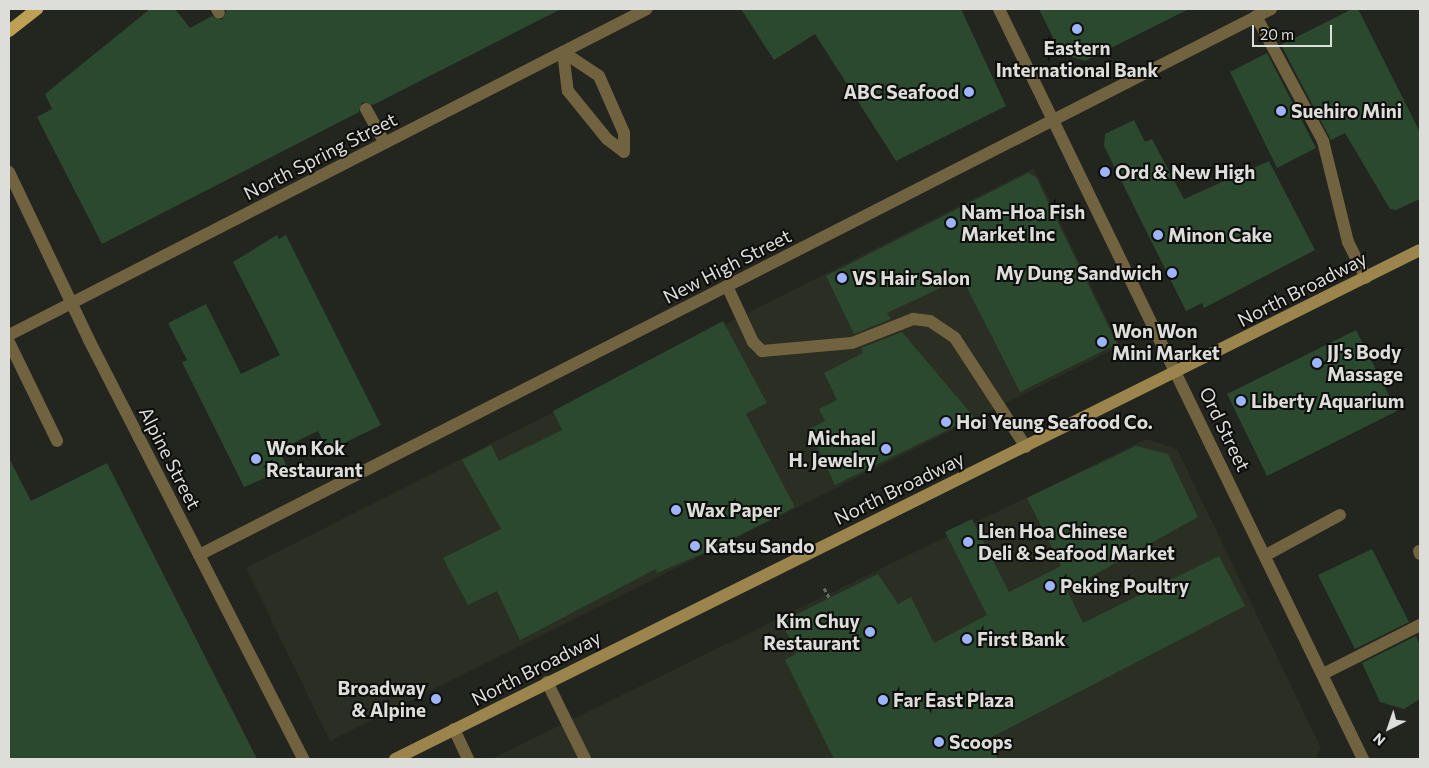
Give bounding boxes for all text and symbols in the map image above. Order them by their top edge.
scale bar [1254,15,1334,47]
marker: Eastern International Bank [1071,23,1083,35]
text: 20 m [1260,25,1294,43]
place label: Eastern International Bank [996,37,1158,81]
place label: ABC Seafood [843,81,959,103]
marker: ABC Seafood [963,86,975,98]
place label: Suehiro Mini [1291,100,1402,122]
marker: Suehiro Mini [1275,105,1287,117]
street label: North Spring Street [240,107,400,205]
place label: Ord & New High [1115,161,1255,183]
marker: Ord & New High [1099,166,1111,178]
place label: Nam-Hoa Fish Market Inc [961,201,1085,245]
marker: Nam-Hoa Fish Market Inc [945,217,957,229]
street label: New High Street [659,224,795,308]
place label: Minon Cake [1168,224,1272,246]
marker: Minon Cake [1152,229,1164,241]
street label: North Broadway [1234,247,1370,331]
place label: My Dung Sandwich [996,262,1162,284]
place label: VS Hair Salon [852,267,970,289]
marker: My Dung Sandwich [1166,267,1178,279]
marker: VS Hair Salon [836,272,848,284]
place label: Won Won Mini Market [1112,320,1220,364]
marker: Won Won Mini Market [1096,336,1108,348]
place label: JJ's Body Massage [1327,341,1403,385]
marker: JJ's Body Massage [1311,357,1323,369]
street label: Ord Street [1195,383,1255,475]
place label: Liberty Aquarium [1251,390,1404,412]
marker: Liberty Aquarium [1235,395,1247,407]
street label: Alpine Street [134,403,206,513]
place label: Hoi Yeung Seafood Co. [956,411,1153,433]
marker: Hoi Yeung Seafood Co. [940,416,952,428]
place label: Michael H. Jewelry [789,427,876,471]
place label: Won Kok Restaurant [266,437,363,481]
marker: Michael H. Jewelry [880,443,892,455]
street label: North Broadway [830,447,968,529]
marker: Won Kok Restaurant [250,453,262,465]
place label: Wax Paper [686,499,781,521]
marker: Wax Paper [670,504,682,516]
place label: Lien Hoa Chinese Deli & Seafood Market [978,520,1175,564]
place label: Katsu Sando [705,535,815,557]
marker: Lien Hoa Chinese Deli & Seafood Market [962,536,974,548]
marker: Katsu Sando [689,540,701,552]
place label: Peking Poultry [1060,575,1189,597]
marker: Peking Poultry [1044,580,1056,592]
place label: Kim Chuy Restaurant [763,610,860,654]
street label: North Broadway [468,626,604,710]
marker: Kim Chuy Restaurant [864,626,876,638]
place label: First Bank [977,628,1066,650]
marker: First Bank [961,633,973,645]
place label: Broadway & Alpine [338,677,426,721]
place label: Far East Plaza [893,689,1014,711]
marker: Broadway & Alpine [430,693,442,705]
marker: Far East Plaza [877,694,889,706]
north arrow [1364,703,1414,753]
text: N [1369,730,1388,750]
place label: Scoops [949,731,1012,753]
marker: Scoops [933,736,945,748]

